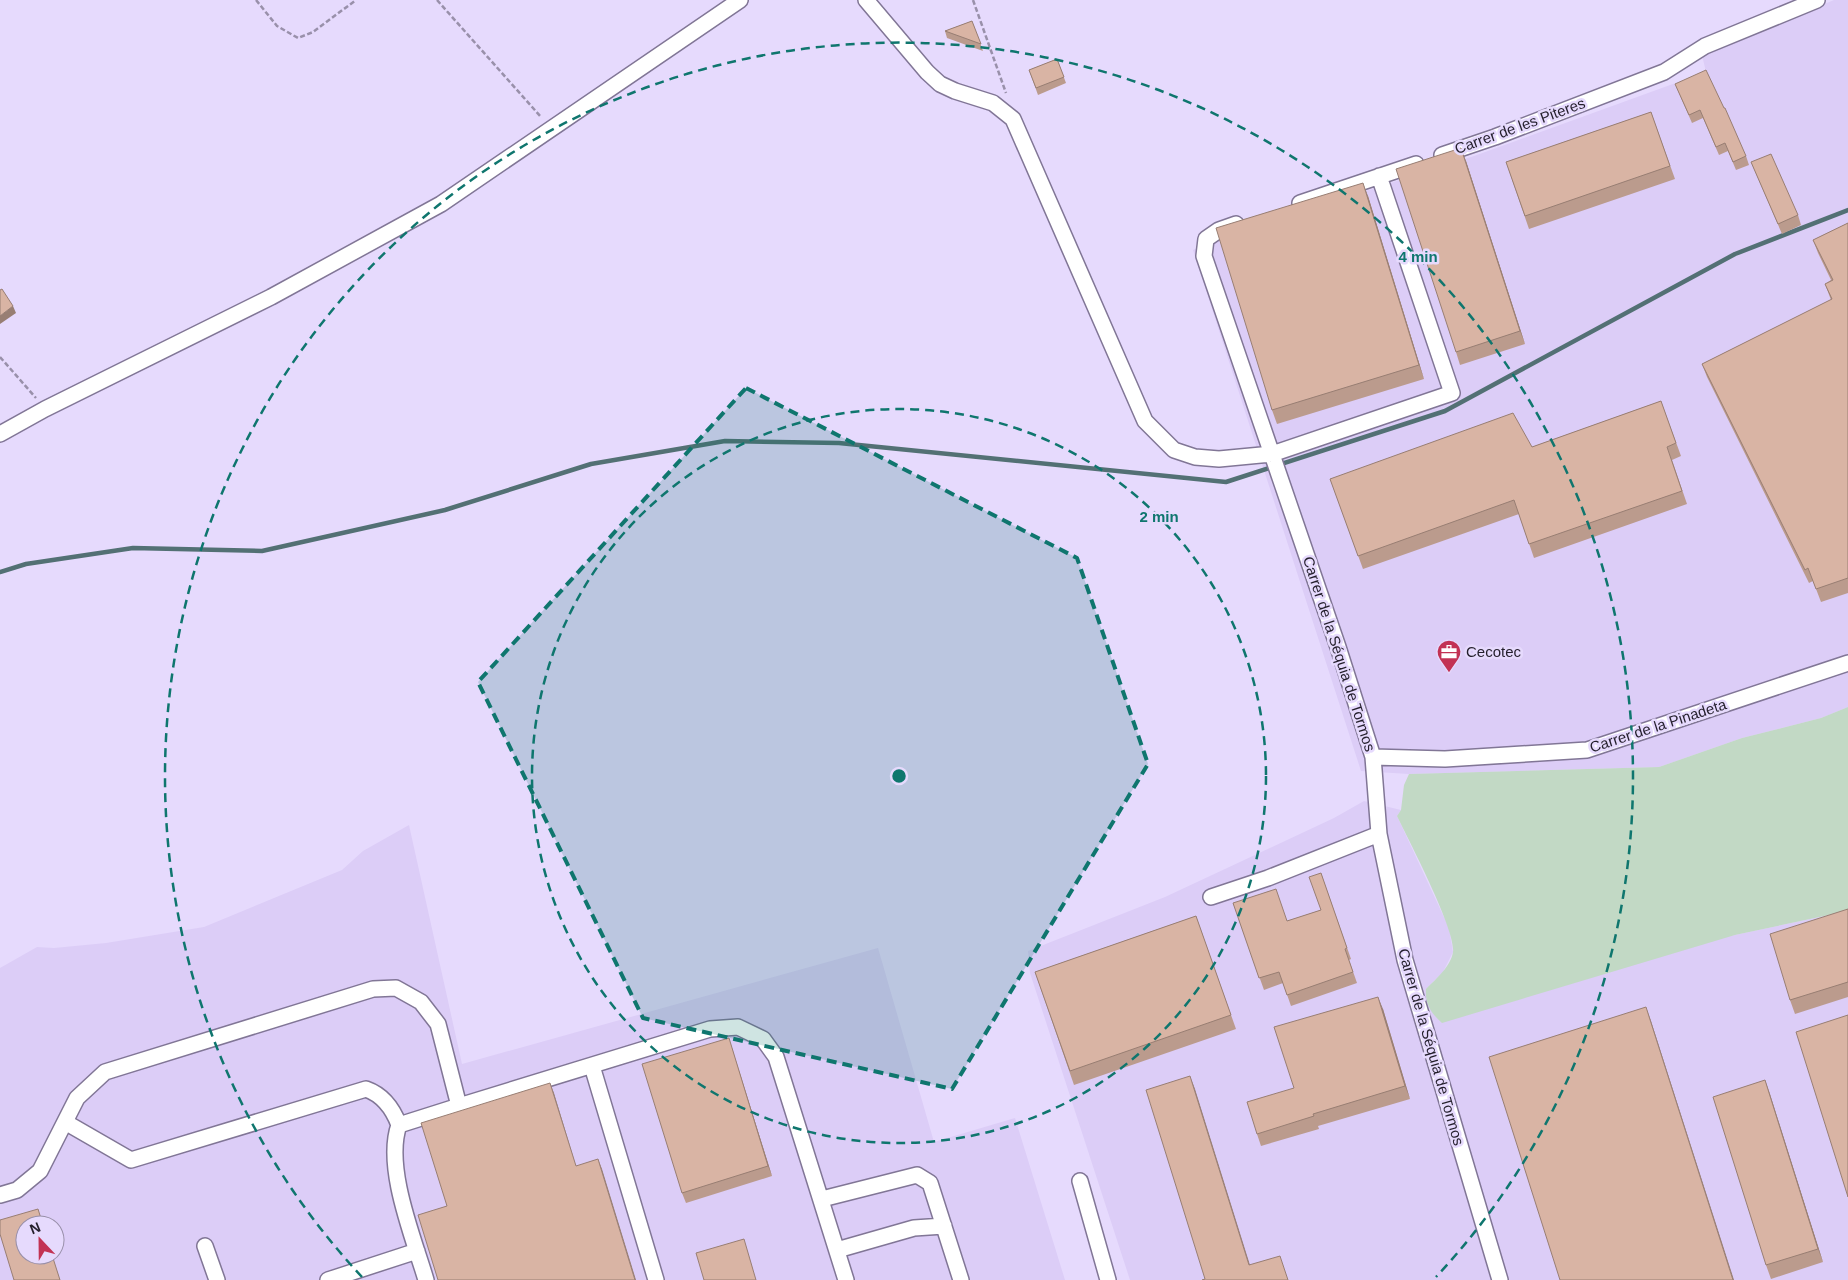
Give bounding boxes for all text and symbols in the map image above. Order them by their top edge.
street label: Carrer de les Piteres [1452,94,1587,157]
text: 4 min [1398,248,1438,265]
text: 2 min [1139,508,1179,525]
street label: Carrer de la Séquia de Tormos [1300,554,1379,753]
office icon: Cecotec [1436,639,1462,673]
place label: Cecotec [1466,643,1522,660]
street label: Carrer de la Pinadeta [1587,695,1729,756]
centre of rings [890,767,908,785]
street label: Carrer de la Séquia de Tormos [1395,946,1468,1147]
north arrow [15,1215,65,1265]
text: N [27,1219,43,1237]

